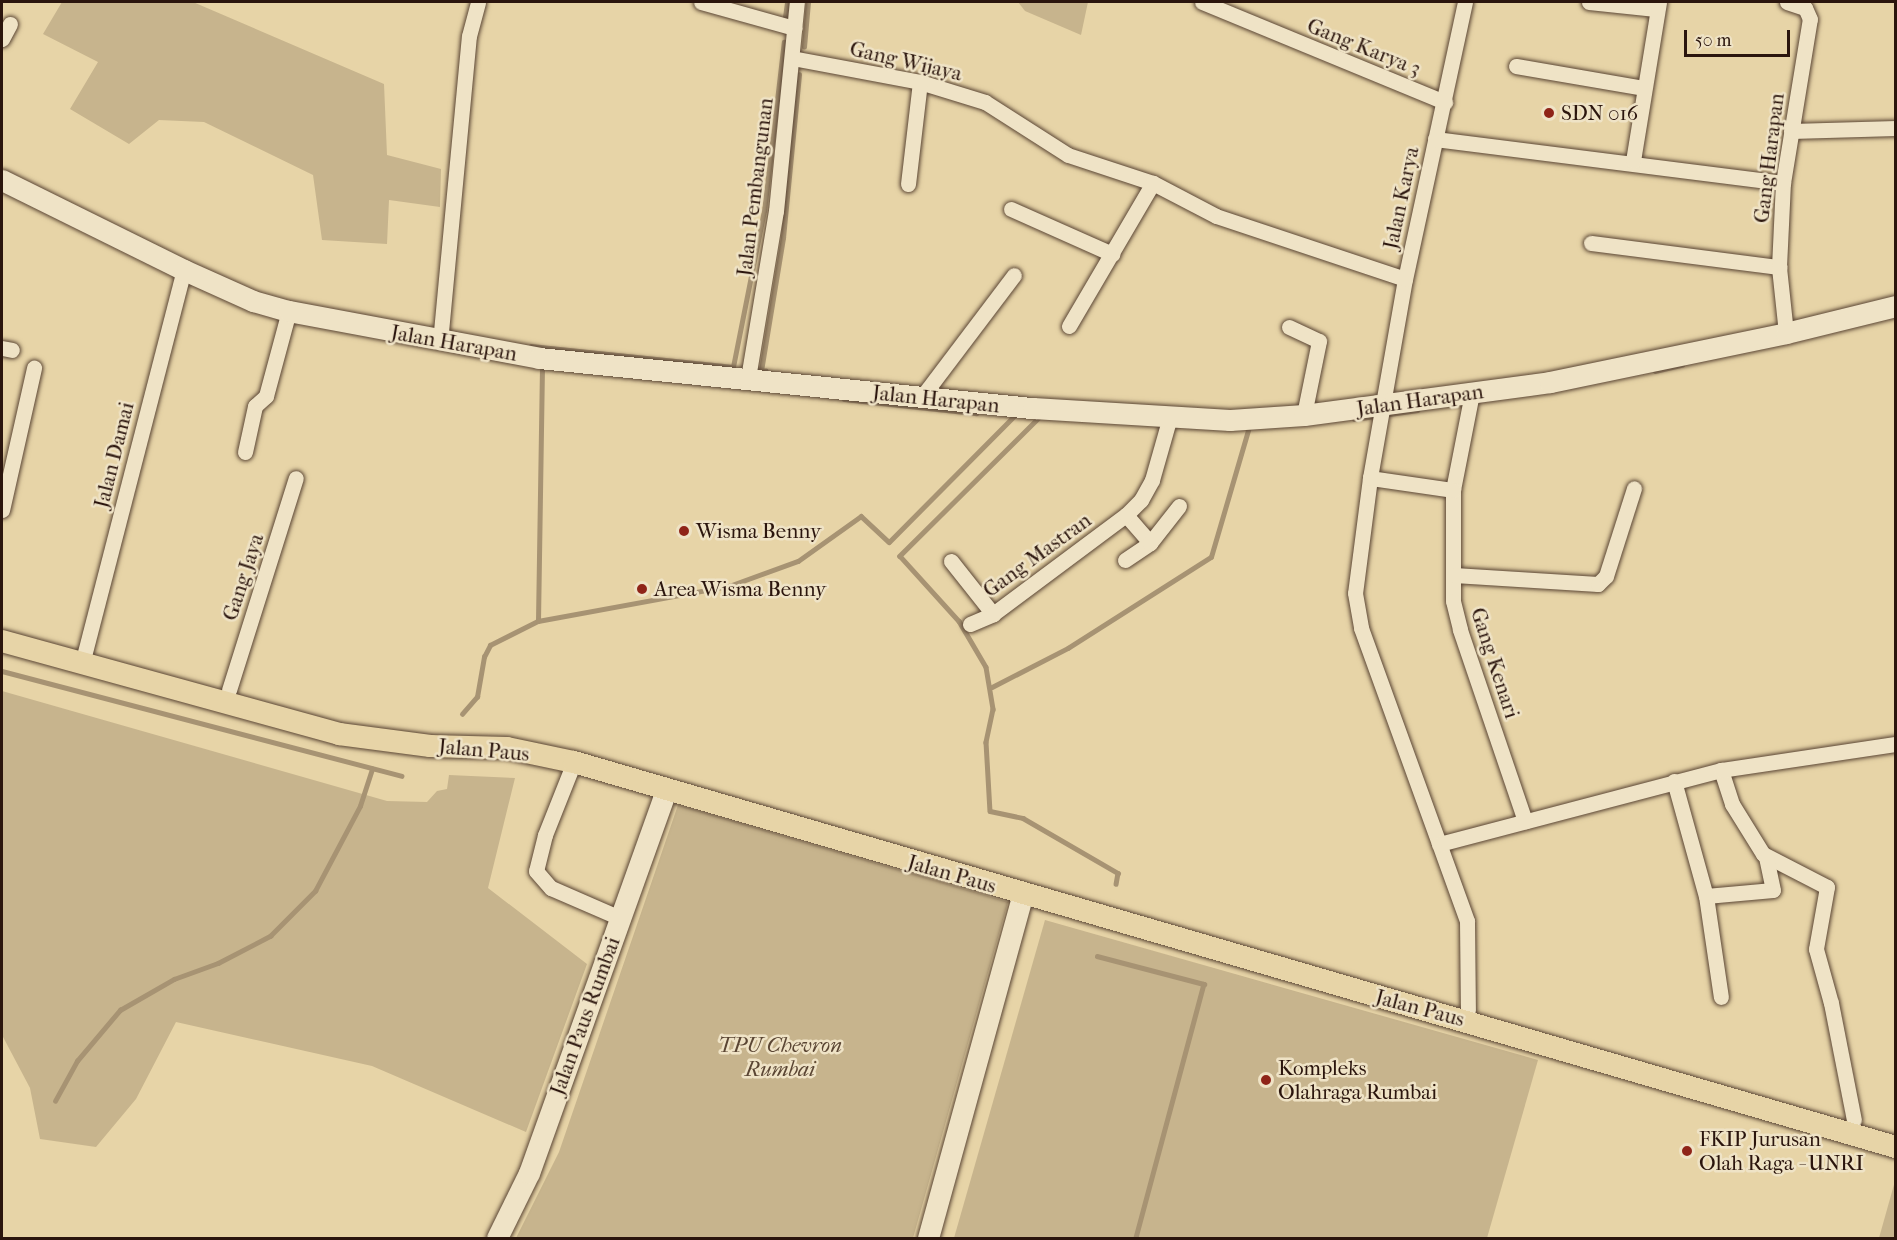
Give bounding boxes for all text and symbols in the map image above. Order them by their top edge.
street label: Gang Karya 3 [1303,13,1425,81]
scale bar [1687,18,1794,56]
text: 50 m [1695,30,1731,51]
street label: Gang Wijaya [847,36,965,86]
street label: Gang Harapan [1749,92,1789,224]
street label: Jalan Pembangunan [732,96,778,278]
place label: SDN 016 [1561,100,1638,126]
marker: SDN 016 [1542,106,1556,120]
street label: Jalan Karya [1378,144,1424,252]
street label: Jalan Harapan [389,320,519,366]
street label: Jalan Harapan [1355,379,1485,421]
street label: Jalan Harapan [871,380,1001,418]
street label: Jalan Damai [89,399,139,511]
street label: Gang Mastran [978,507,1096,603]
place label: Wisma Benny [696,518,821,544]
marker: Wisma Benny [677,524,691,538]
street label: Gang Jaya [217,530,269,624]
place label: Area Wisma Benny [654,576,826,602]
marker: Area Wisma Benny [635,582,649,596]
street label: Gang Kenari [1465,604,1525,722]
street label: Jalan Paus [438,733,530,767]
street label: Jalan Paus [905,849,999,899]
street label: Jalan Paus Rumbai [545,933,625,1099]
street label: Jalan Paus [1373,984,1467,1032]
park label: TPU Chevron Rumbai [718,1032,842,1082]
place label: Kompleks Olahraga Rumbai [1278,1055,1437,1105]
marker: Kompleks Olahraga Rumbai [1259,1073,1273,1087]
place label: FKIP Jurusan Olah Raga - UNRI [1699,1126,1864,1176]
marker: FKIP Jurusan Olah Raga - UNRI [1680,1144,1694,1158]

